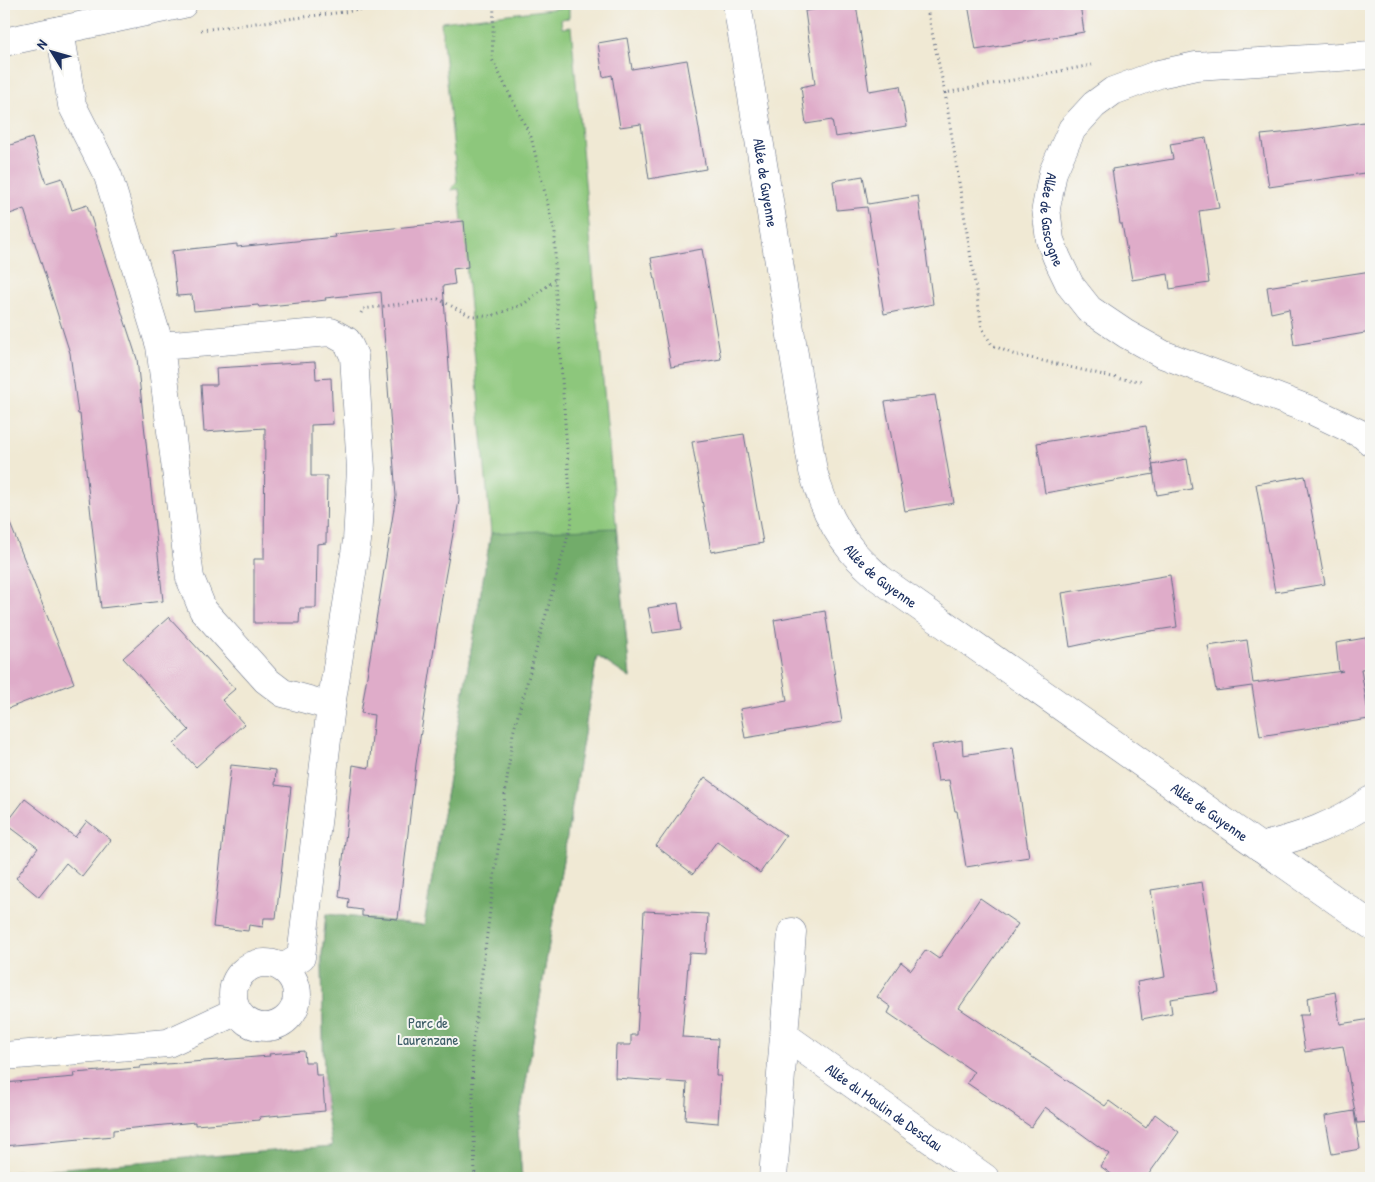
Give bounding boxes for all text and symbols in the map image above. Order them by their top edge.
north arrow [28,28,78,78]
text: N [31,35,51,53]
street label: Allée de Guyenne [749,137,784,229]
street label: Allée de Gascogne [1036,171,1070,270]
street label: Allée de Guyenne [840,539,922,612]
street label: Allée de Guyenne [1167,777,1253,846]
park label: Parc de Laurenzane [397,1012,459,1050]
street label: Allée du Moulin de Desclau [822,1058,947,1155]

